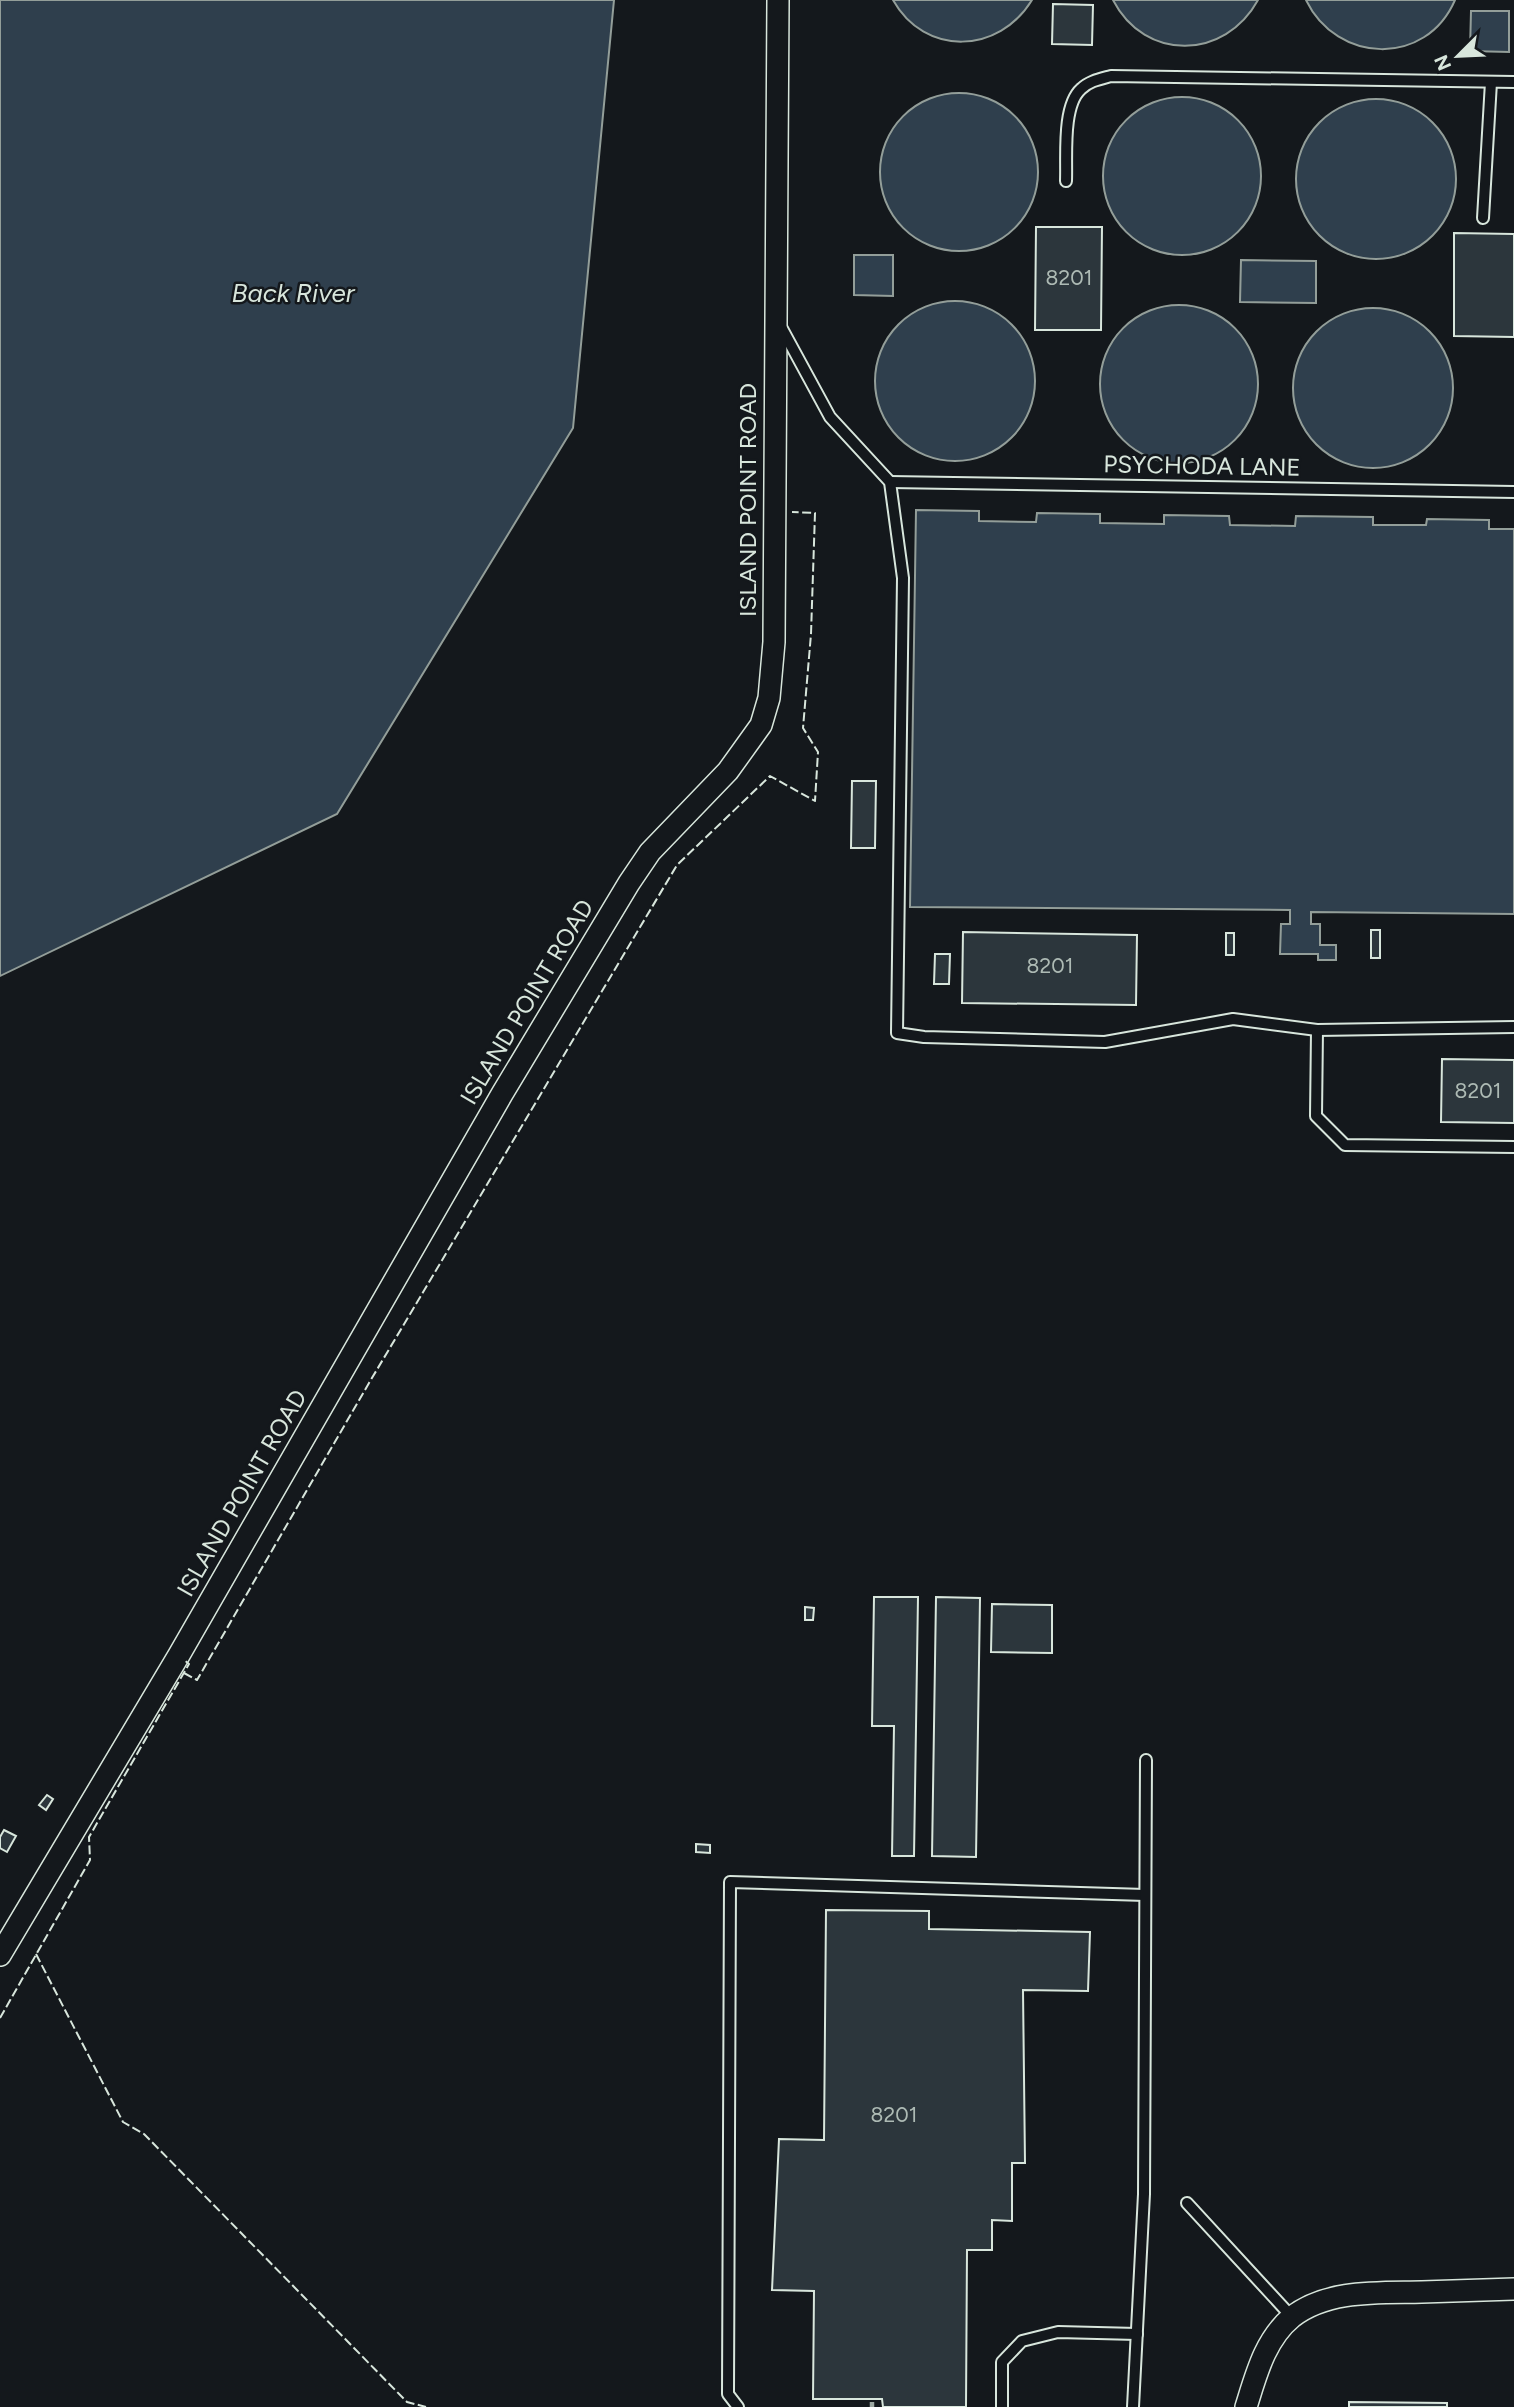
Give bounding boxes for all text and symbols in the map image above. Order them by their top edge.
north arrow [1423,21,1493,91]
text: N [1429,51,1456,74]
house number: 8201 [1046,265,1092,290]
water label: Back River [232,277,356,309]
street label: ISLAND POINT ROAD [733,383,762,617]
street label: PSYCHODA LANE [1103,449,1301,482]
street label: ISLAND POINT ROAD [454,894,599,1110]
house number: 8201 [1027,953,1073,978]
house number: 8201 [1455,1078,1501,1103]
street label: ISLAND POINT ROAD [170,1384,313,1601]
house number: 8201 [871,2102,917,2127]

